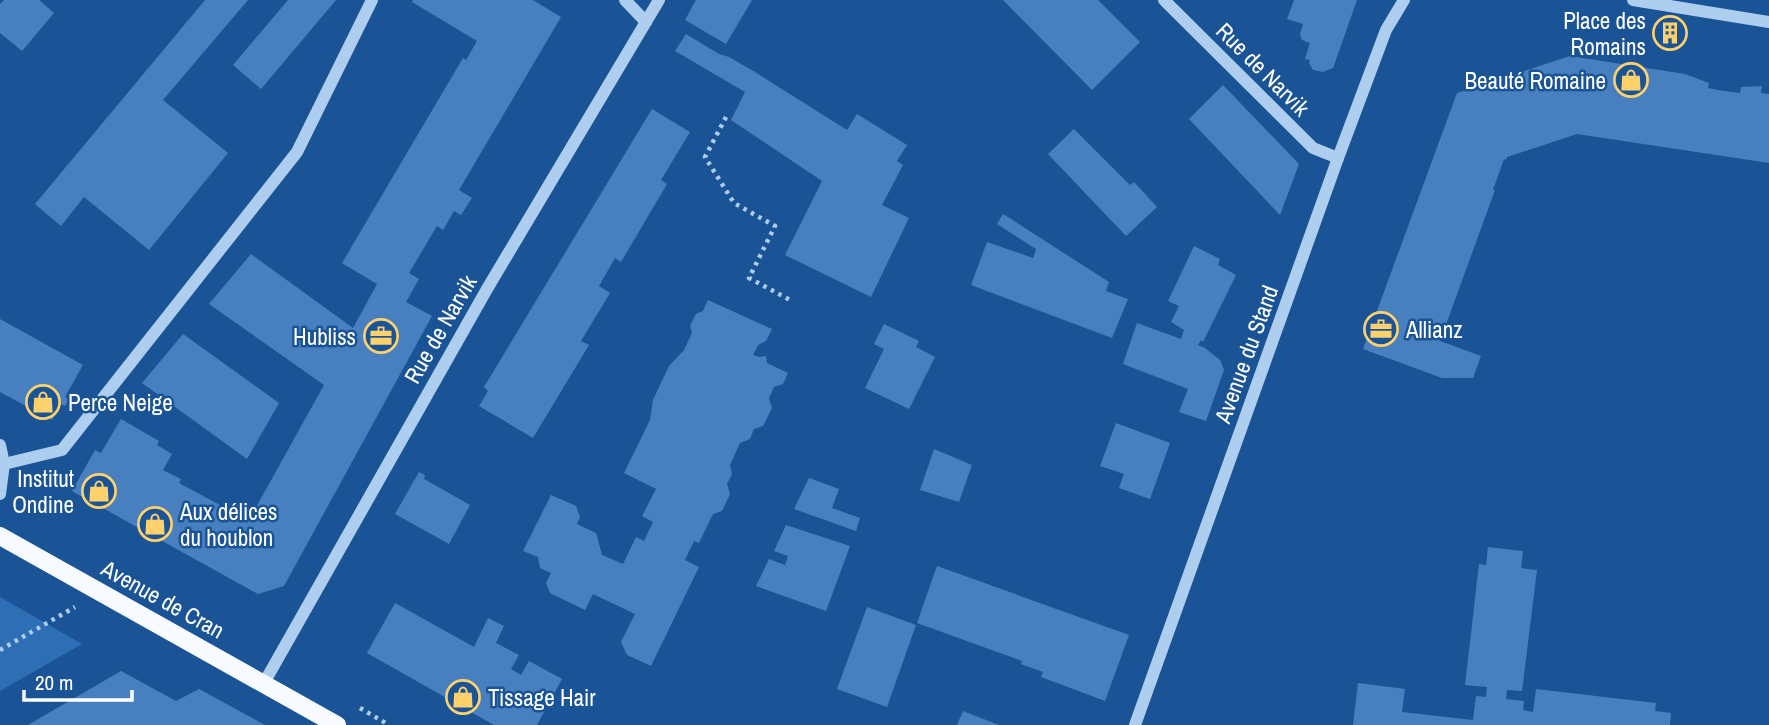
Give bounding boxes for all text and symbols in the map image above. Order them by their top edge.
place label: Place des Romains [1563,5,1646,62]
building icon: Place des Romains [1651,14,1689,52]
street label: Rue de Narvik [1209,15,1317,123]
shop icon: Beauté Romaine [1612,61,1650,99]
place label: Beauté Romaine [1464,65,1606,96]
street label: Rue de Narvik [396,269,484,389]
street label: Avenue du Stand [1206,281,1285,428]
office icon: Allianz [1362,310,1400,348]
place label: Allianz [1405,314,1463,345]
office icon: Hubliss [362,317,400,355]
place label: Hubliss [293,321,356,352]
shop icon: Perce Neige [24,383,62,421]
place label: Perce Neige [68,387,173,418]
place label: Institut Ondine [12,463,74,520]
shop icon: Institut Ondine [80,472,118,510]
place label: Aux délices du houblon [179,496,278,553]
shop icon: Aux délices du houblon [136,505,174,543]
street label: Avenue de Cran [95,552,230,646]
scale bar [24,658,133,702]
text: 20 m [35,668,73,697]
shop icon: Tissage Hair [444,678,482,716]
place label: Tissage Hair [488,682,596,713]

